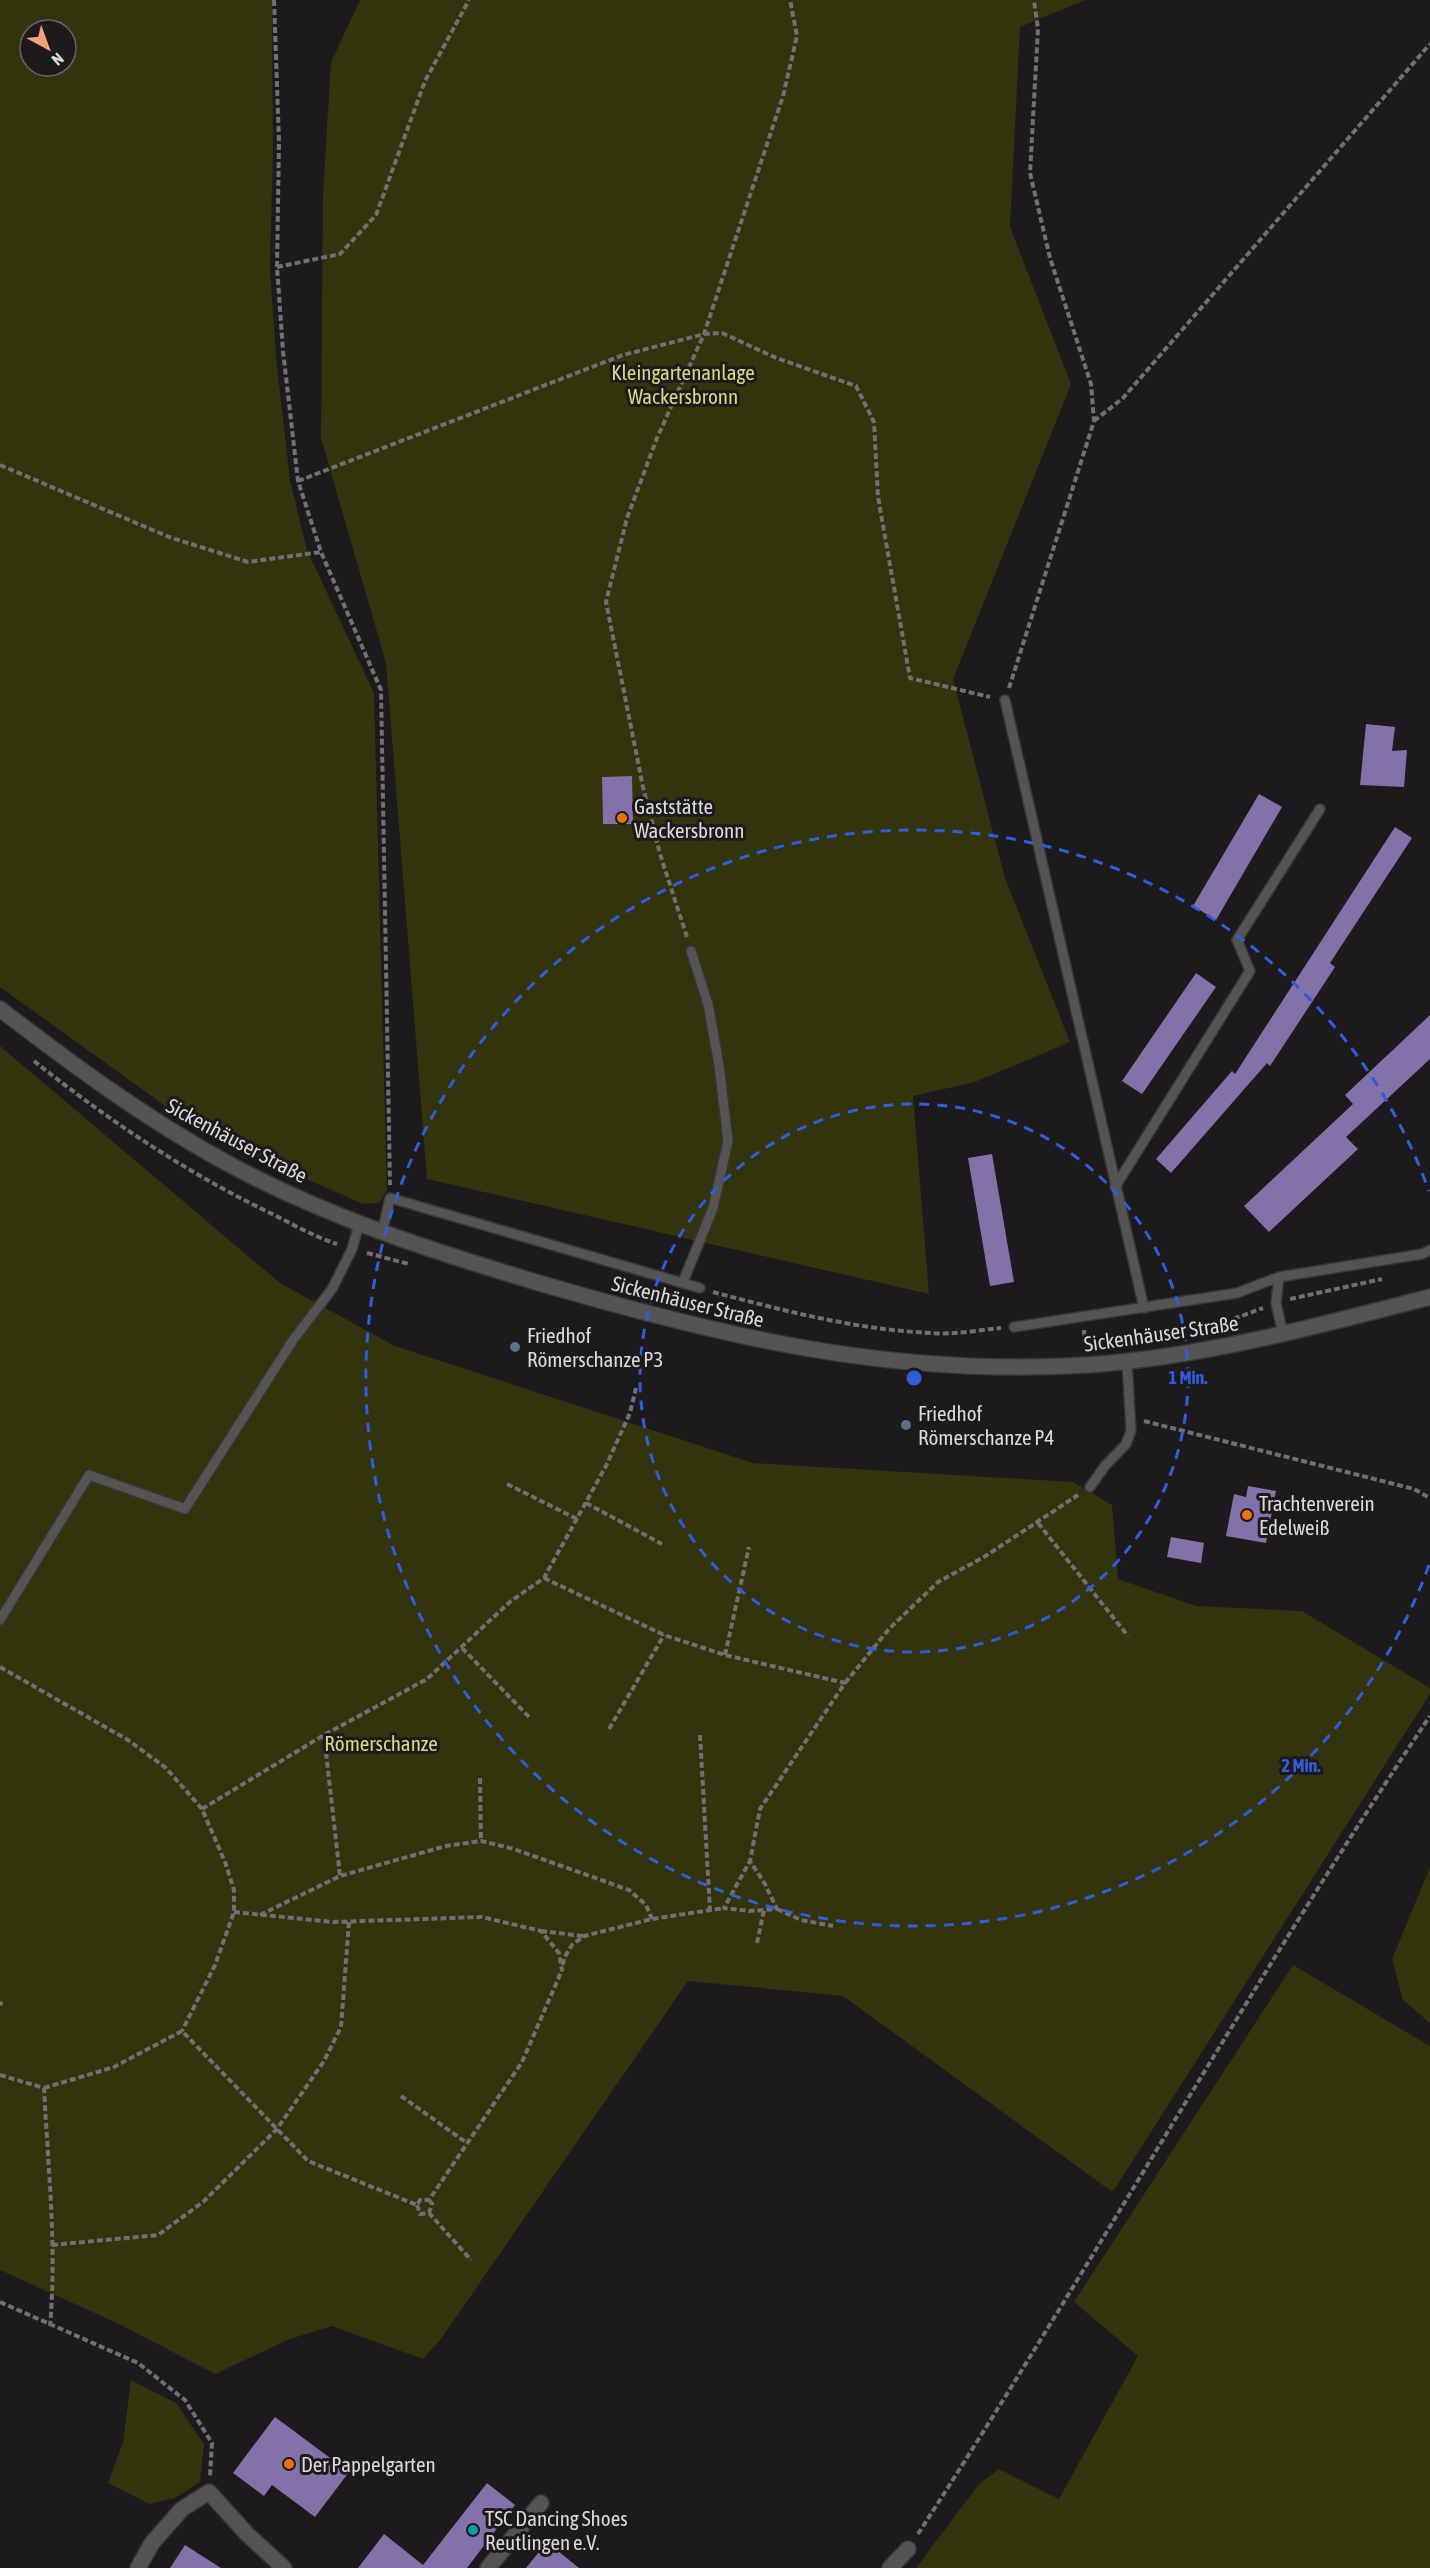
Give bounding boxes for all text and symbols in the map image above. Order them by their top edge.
north arrow [18,18,78,78]
text: N [48,49,67,69]
park label: Kleingartenanlage Wackersbronn [611,360,755,408]
place label: Gaststätte Wackersbronn [634,794,744,842]
marker: Gaststätte Wackersbronn [615,811,629,825]
street label: Sickenhäuser Straße [163,1093,311,1187]
street label: Sickenhäuser Straße [609,1270,767,1332]
street label: Sickenhäuser Straße [1082,1310,1240,1356]
place label: Friedhof Römerschanze P3 [527,1323,663,1371]
marker: Friedhof Römerschanze P3 [508,1340,522,1354]
text: 1 Min. [1168,1367,1208,1388]
centre of rings [904,1368,924,1388]
place label: Friedhof Römerschanze P4 [918,1401,1055,1449]
marker: Friedhof Römerschanze P4 [899,1418,913,1432]
place label: Trachtenverein Edelweiß [1259,1491,1375,1539]
marker: Trachtenverein Edelweiß [1240,1508,1254,1522]
park label: Römerschanze [324,1731,438,1755]
text: 2 Min. [1281,1755,1321,1776]
place label: Der Pappelgarten [301,2452,436,2476]
marker: Der Pappelgarten [282,2457,296,2471]
place label: TSC Dancing Shoes Reutlingen e.V. [485,2506,628,2554]
marker: TSC Dancing Shoes Reutlingen e.V. [466,2523,480,2537]

